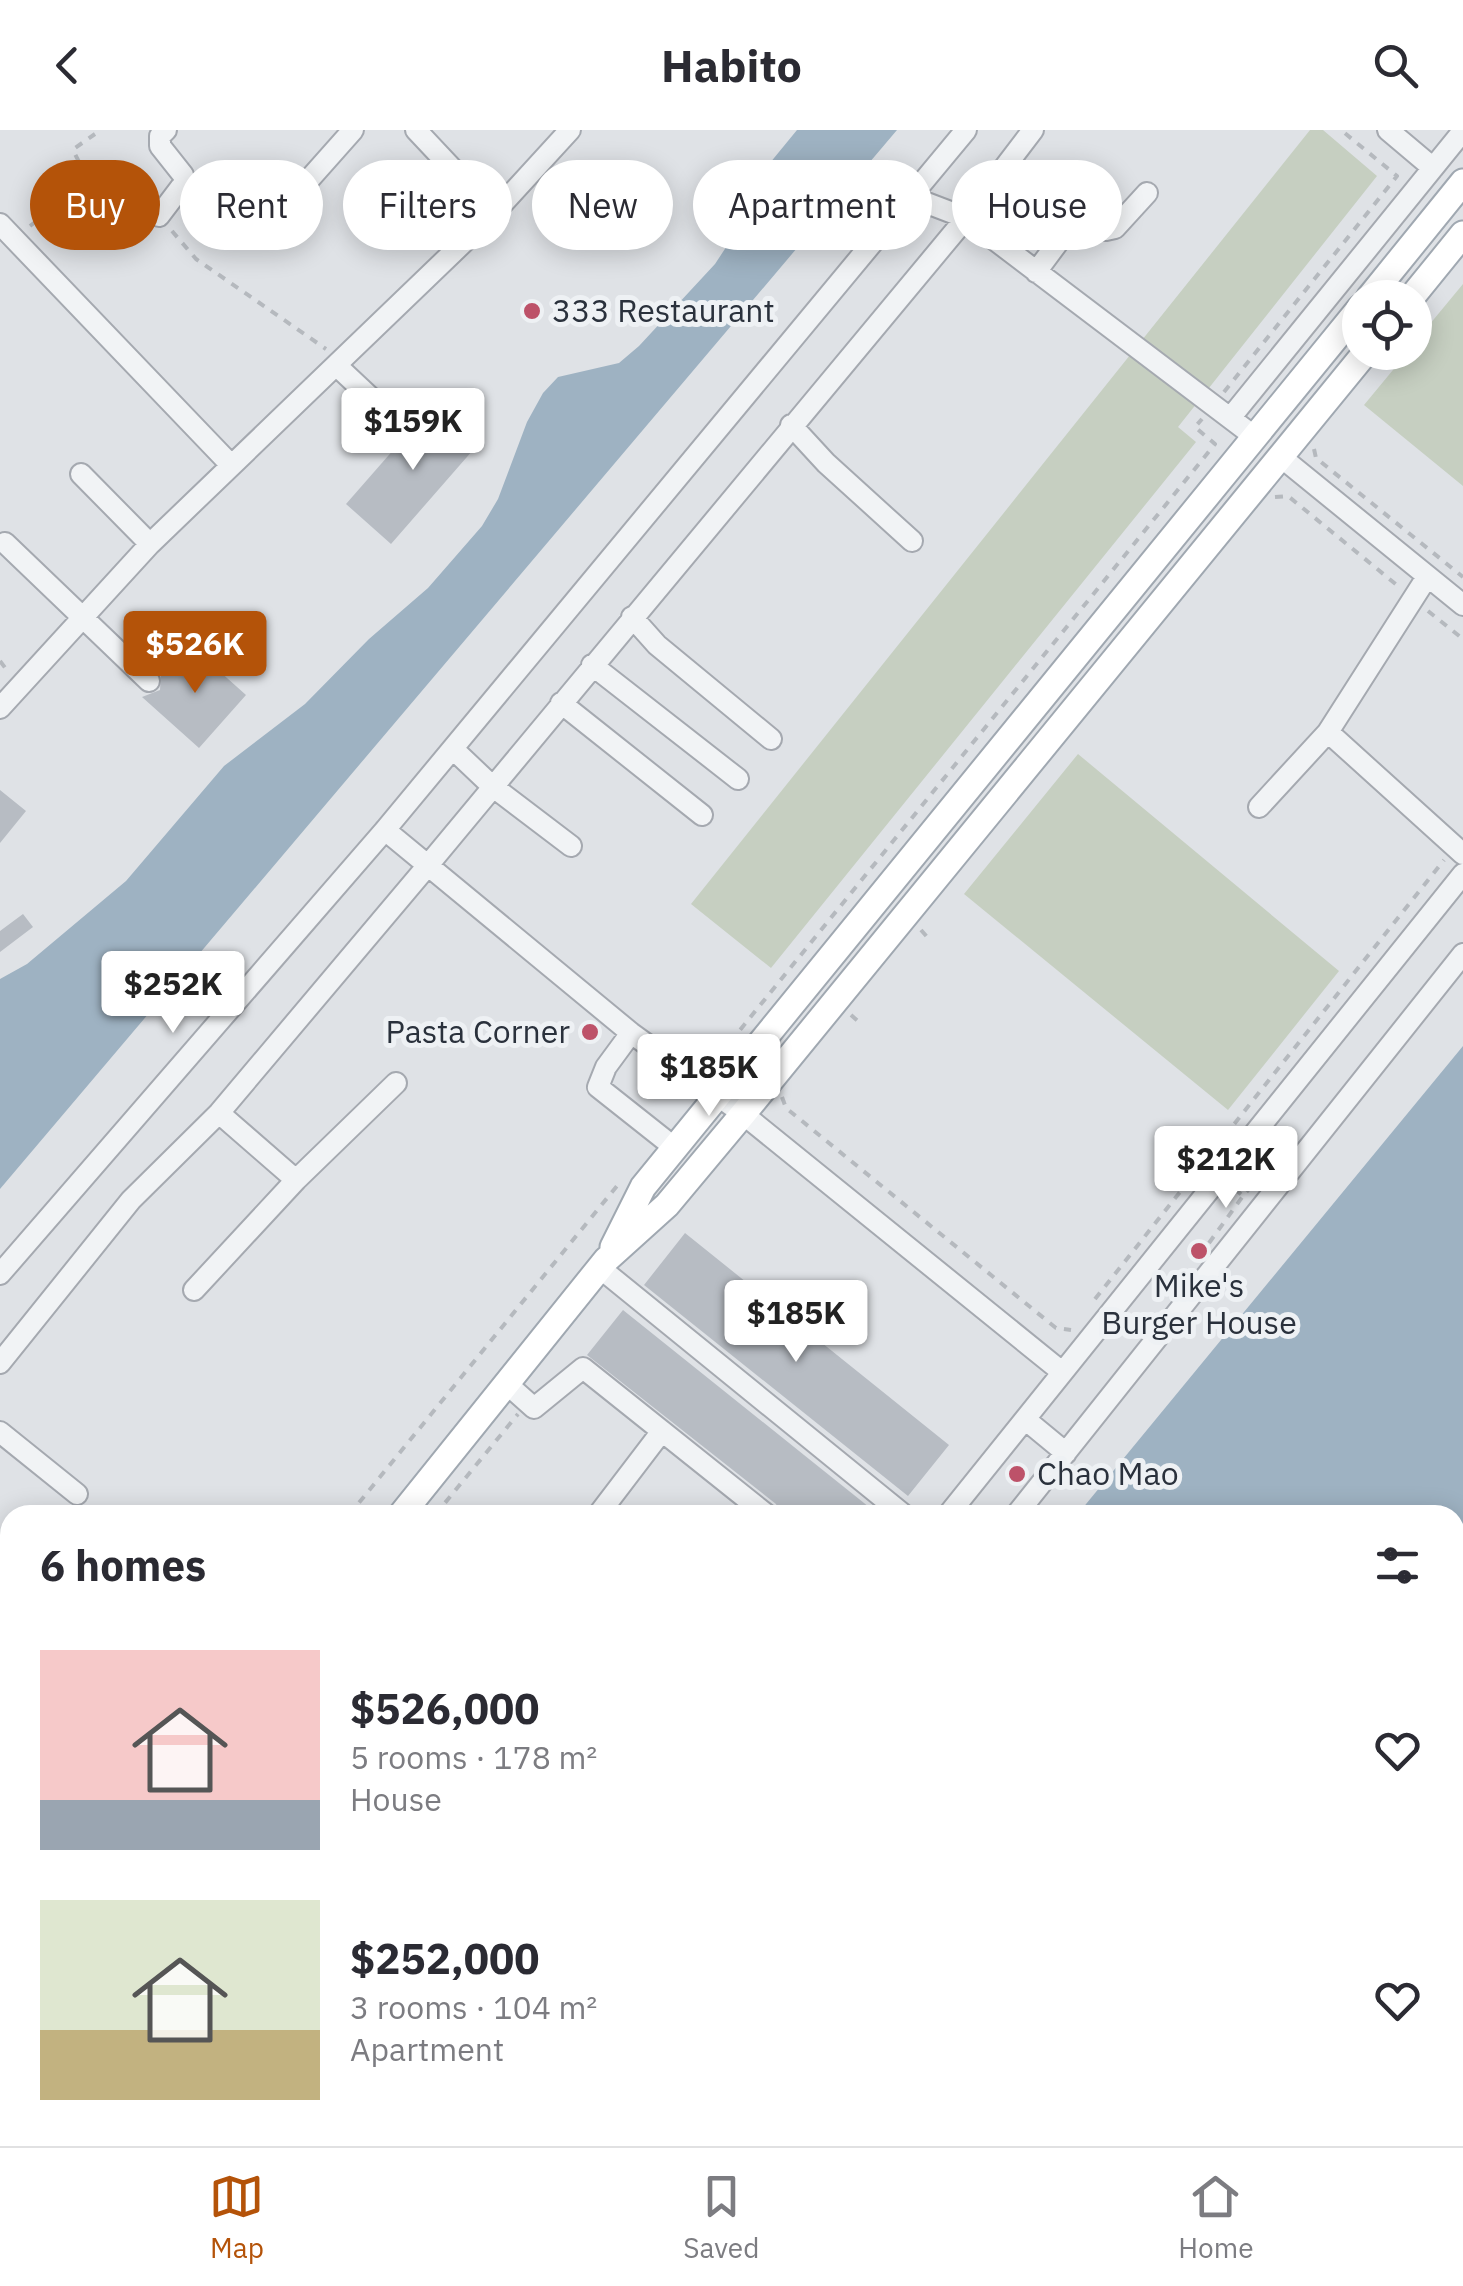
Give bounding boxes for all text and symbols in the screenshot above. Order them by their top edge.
text: Habito [661,36,802,94]
icon: back [40,38,95,93]
icon: search [1368,38,1423,93]
chip: Buy [30,160,160,250]
chip: Rent [180,160,323,250]
chip: Filters [343,160,512,250]
chip: New [532,160,673,250]
chip: Apartment [693,160,932,250]
chip: House [952,160,1122,250]
map controls [1342,280,1432,370]
button: locate [1342,280,1432,370]
place label: 333 Restaurant [552,289,775,331]
marker: 333 Restaurant [521,300,543,322]
pin: $159K [343,388,483,473]
text: $159K [363,399,463,441]
pin: $526K [125,611,265,696]
text: $526K [145,622,245,664]
pin: $252K [103,951,243,1036]
text: $252K [123,962,223,1004]
place label: Pasta Corner [386,1010,570,1052]
marker: Pasta Corner [579,1021,601,1043]
pin: $185K [639,1034,779,1119]
text: $185K [659,1045,759,1087]
pin: $212K [1156,1126,1296,1211]
text: $212K [1176,1137,1276,1179]
marker: Mike's Burger House [1188,1240,1210,1262]
place label: Mike's Burger House [1101,1264,1297,1343]
pin: $185K [726,1280,866,1365]
text: $185K [746,1291,846,1333]
place label: Chao Mao [1037,1452,1179,1494]
marker: Chao Mao [1006,1463,1028,1485]
text: 6 homes [40,1538,206,1593]
icon: filters [1370,1538,1425,1593]
text: $526,000 [350,1681,539,1736]
icon: home [120,1690,240,1810]
icon: heart [1370,1723,1425,1778]
text: 5 rooms · 178 m² [350,1736,597,1778]
text: House [350,1778,442,1820]
text: $252,000 [350,1931,539,1986]
icon: home [120,1940,240,2060]
icon: heart [1370,1973,1425,2028]
text: 3 rooms · 104 m² [350,1986,597,2028]
text: Apartment [350,2028,504,2070]
tab: Map [209,2169,264,2266]
tab: Saved [683,2169,759,2266]
tab: Home [1178,2169,1254,2266]

